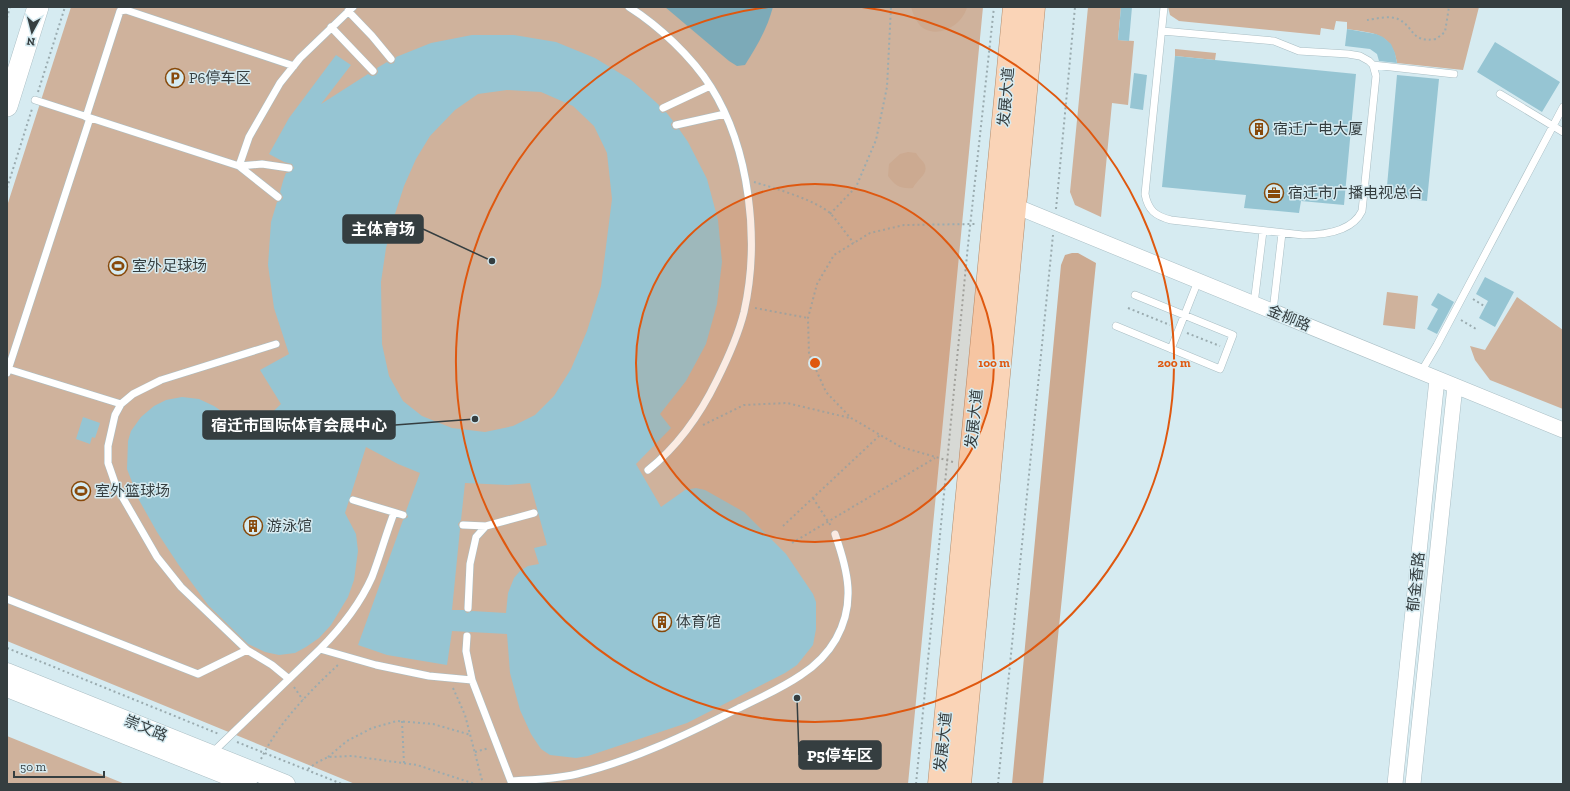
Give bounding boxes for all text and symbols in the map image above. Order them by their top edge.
north arrow [12,12,52,52]
text: N [25,34,36,48]
street label: 发展大道 [994,66,1018,128]
parking icon: P6停车区 [164,67,186,89]
place label: P6停车区 [189,69,251,87]
building icon: 宿迁广电大厦 [1248,118,1270,140]
place label: 宿迁广电大厦 [1273,120,1363,138]
office icon: 宿迁市广播电视总台 [1263,182,1285,204]
place label: 宿迁市广播电视总台 [1288,184,1423,202]
callout: 主体育场 [343,215,423,243]
text: 主体育场 [351,220,415,239]
sports icon: 室外足球场 [107,255,129,277]
place label: 室外足球场 [132,257,207,275]
street label: 金柳路 [1265,301,1313,335]
centre of rings [808,356,822,370]
text: 100 m [978,356,1010,370]
text: 200 m [1157,356,1191,370]
street label: 发展大道 [962,388,986,450]
callout: 宿迁市国际体育会展中心 [203,411,395,439]
text: 宿迁市国际体育会展中心 [211,416,387,435]
sports icon: 室外篮球场 [70,480,92,502]
place label: 室外篮球场 [95,482,170,500]
building icon: 游泳馆 [242,515,264,537]
place label: 游泳馆 [267,517,312,535]
street label: 郁金香路 [1404,551,1428,613]
building icon: 体育馆 [651,611,673,633]
place label: 体育馆 [676,613,721,631]
street label: 崇文路 [122,711,170,745]
street label: 发展大道 [931,711,955,773]
callout: P5停车区 [799,741,881,769]
text: P5停车区 [807,746,873,765]
scale bar [14,753,104,779]
text: 50 m [20,760,47,774]

